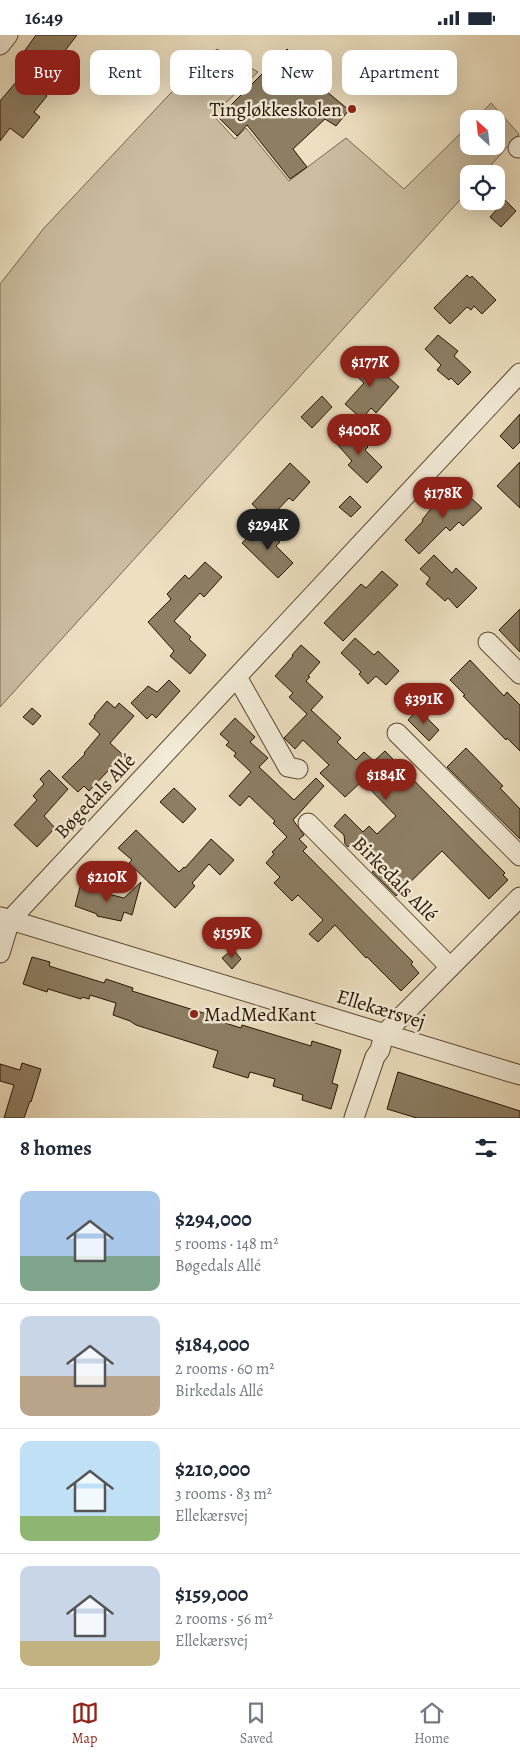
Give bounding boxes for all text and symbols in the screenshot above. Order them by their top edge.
text: 16:49 [25,5,63,31]
chip: Buy [15,50,80,95]
chip: Rent [90,50,160,95]
chip: Filters [170,50,252,95]
chip: New [262,50,332,95]
chip: Apartment [342,50,457,95]
place label: Tingløkkeskolen [209,96,342,123]
marker: Tingløkkeskolen [346,103,358,115]
north arrow [460,110,505,155]
map controls [460,110,505,210]
button: locate [460,165,505,210]
pin: $177K [335,345,405,388]
text: $177K [351,351,389,373]
pin: $400K [324,413,394,456]
text: $400K [338,419,380,441]
pin: $178K [408,477,478,519]
text: $178K [424,482,462,504]
pin: $294K [233,509,303,551]
text: $294K [248,514,288,536]
pin: $391K [389,683,459,725]
text: $391K [405,688,443,710]
street label: Bøgedals Allé [48,747,142,845]
pin: $184K [351,759,421,801]
text: $184K [367,764,405,786]
street label: Birkedals Allé [346,830,444,928]
pin: $210K [72,861,142,903]
text: $210K [87,866,127,888]
pin: $159K [197,917,267,959]
text: $159K [213,922,251,944]
street label: Ellekærsvej [333,983,429,1035]
place label: MadMedKant [204,1001,317,1028]
marker: MadMedKant [188,1008,200,1020]
text: 8 homes [20,1134,92,1162]
icon: filters [472,1134,500,1162]
text: $294,000 [175,1205,252,1233]
icon: home [60,1211,120,1271]
text: 5 rooms · 148 m² [175,1233,278,1255]
text: Bøgedals Allé [175,1255,261,1277]
text: $184,000 [175,1330,250,1358]
icon: home [60,1336,120,1396]
text: 2 rooms · 60 m² [175,1358,275,1380]
text: Birkedals Allé [175,1380,263,1402]
text: $210,000 [175,1455,250,1483]
icon: home [60,1461,120,1521]
text: 3 rooms · 83 m² [175,1483,272,1505]
text: Ellekærsvej [175,1505,248,1527]
text: $159,000 [175,1580,248,1608]
icon: home [60,1586,120,1646]
text: 2 rooms · 56 m² [175,1608,273,1630]
text: Ellekærsvej [175,1630,248,1652]
tab: Map [71,1699,99,1748]
tab: Saved [240,1699,273,1748]
tab: Home [414,1699,449,1748]

